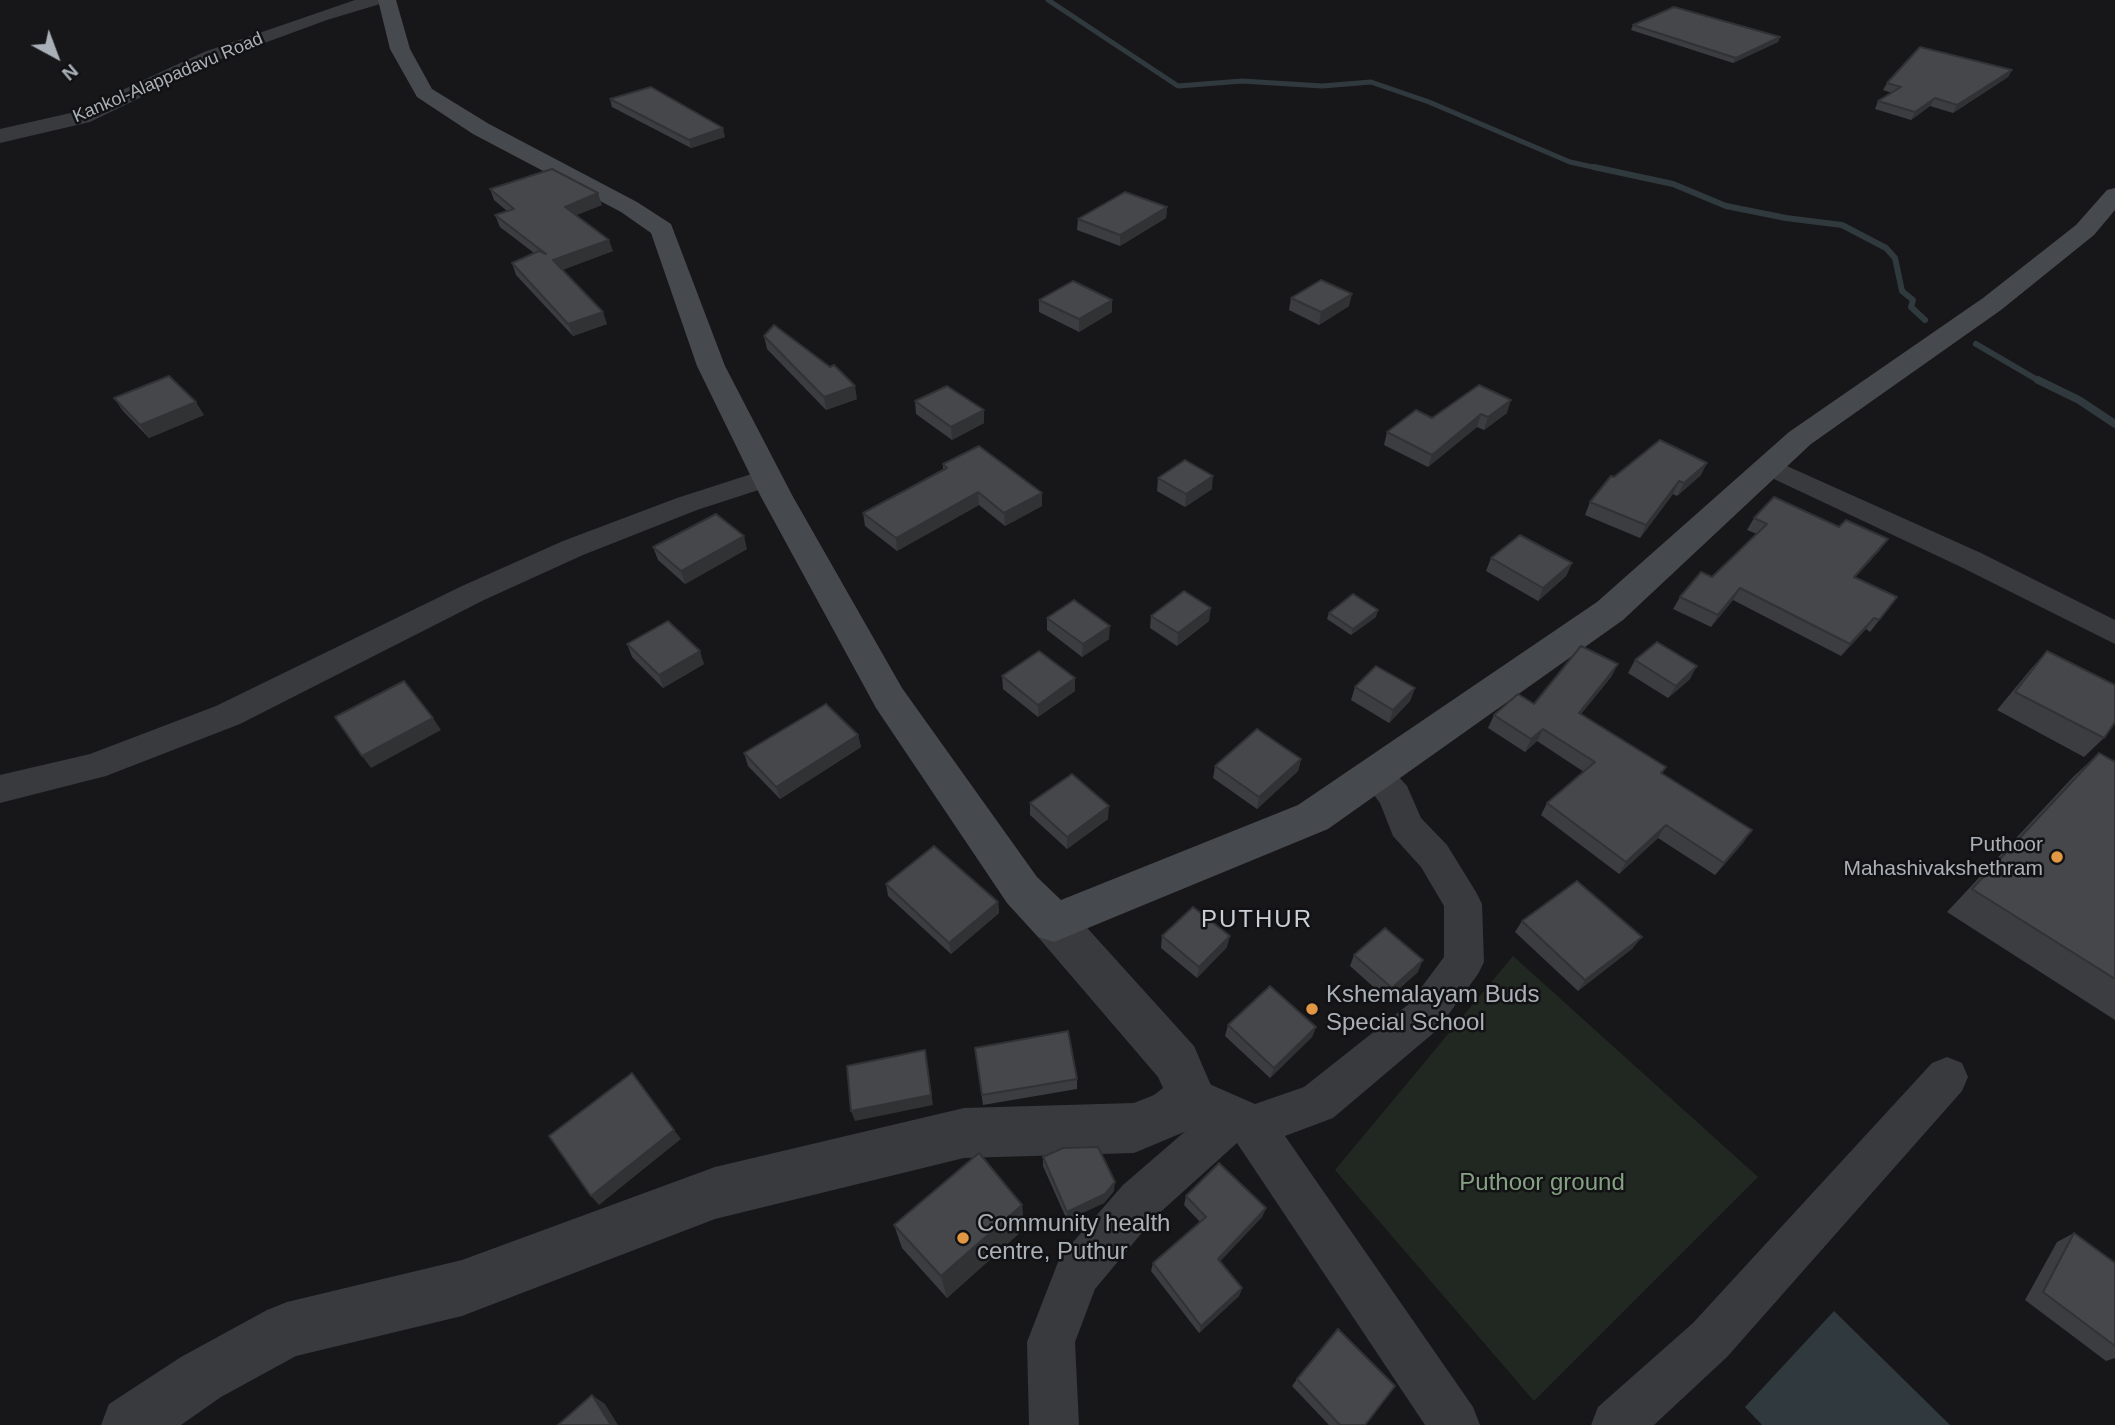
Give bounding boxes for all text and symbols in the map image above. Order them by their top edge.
north arrow [21,21,91,91]
street label: Kankol-Alappadavu Road [70,28,266,128]
text: N [58,60,82,85]
place label: Puthoor Mahashivakshethram [1843,832,2043,882]
marker: Puthoor Mahashivakshethram [2049,849,2065,865]
district label: PUTHUR [1202,906,1312,934]
place label: Kshemalayam Buds Special School [1326,981,1539,1037]
marker: Kshemalayam Buds Special School [1304,1001,1320,1017]
park label: Puthoor ground [1459,1169,1625,1197]
place label: Community health centre, Puthur [977,1210,1170,1266]
marker: Community health centre, Puthur [955,1230,971,1246]

